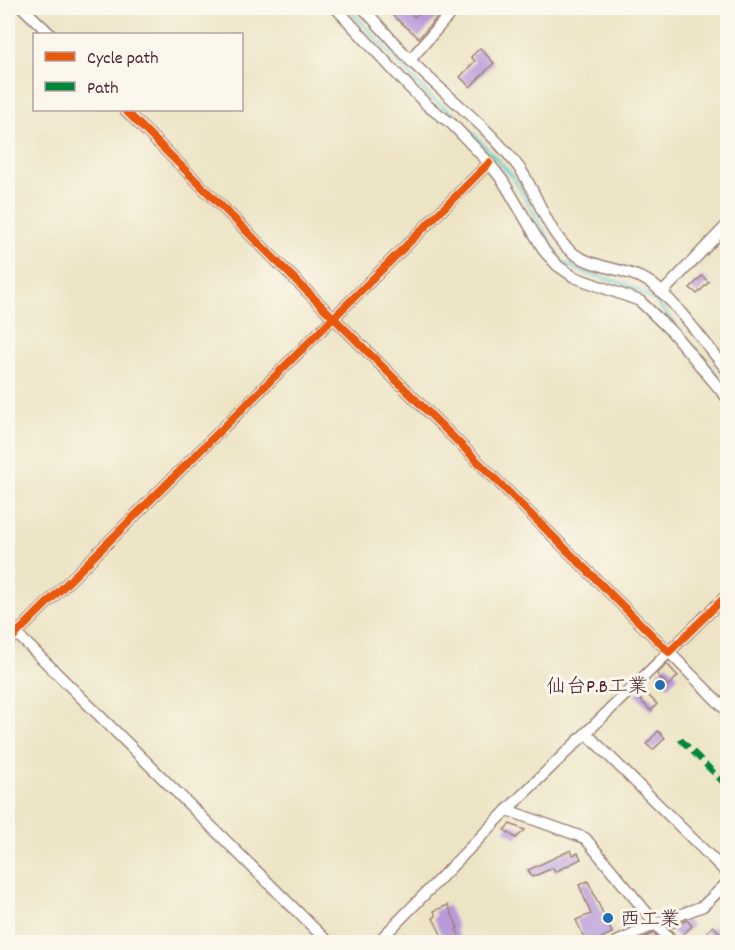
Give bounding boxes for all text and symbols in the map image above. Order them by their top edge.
legend [33,33,243,111]
text: Cycle path [87,47,158,72]
text: Path [87,77,119,102]
place label: 仙台P.B工業 [546,674,648,702]
marker: 仙台P.B工業 [653,678,667,692]
place label: 西工業 [620,907,680,935]
marker: 西工業 [601,911,615,925]

